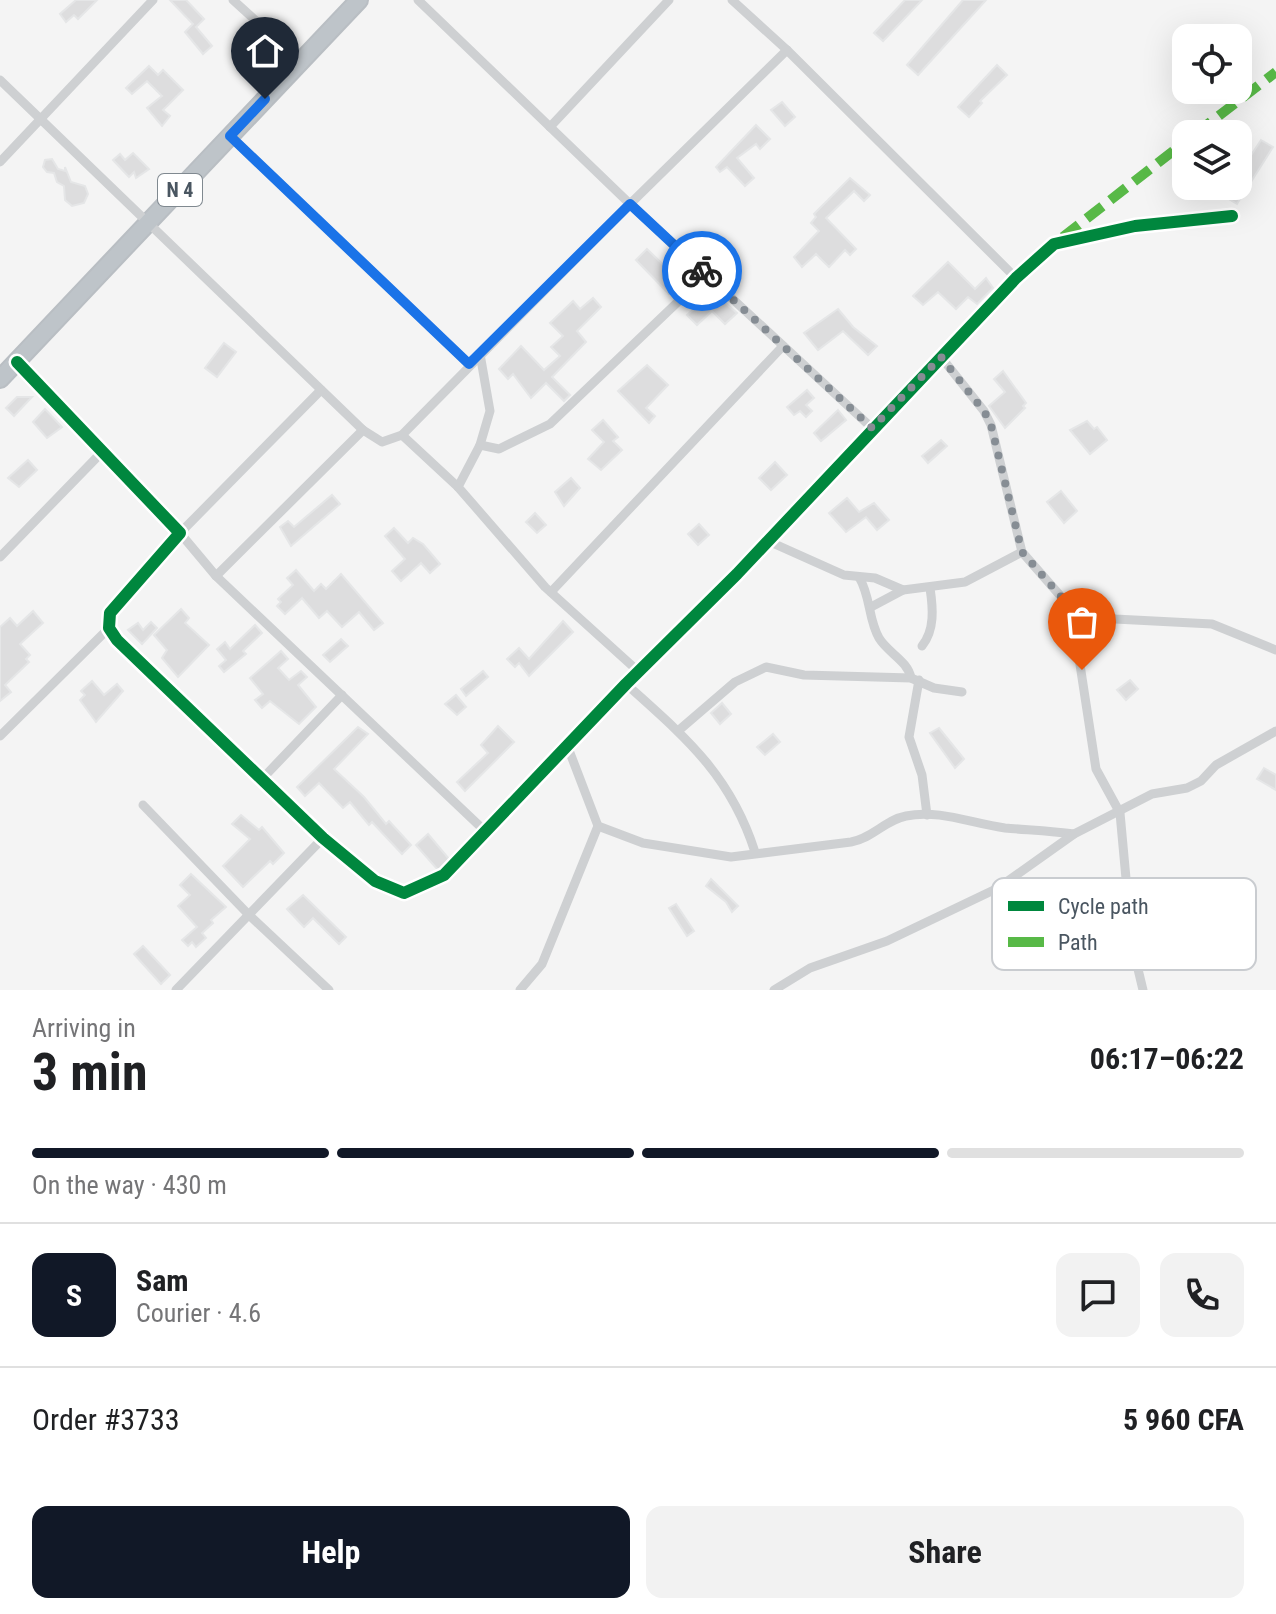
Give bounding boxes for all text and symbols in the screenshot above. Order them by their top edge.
pin [231,17,299,99]
map controls [1172,24,1252,200]
button: locate [1172,24,1252,104]
icon: home [243,29,287,73]
button: layers [1172,120,1252,200]
road number: N 4 [158,174,202,206]
courier [662,231,742,311]
icon: bike [680,249,724,293]
pin [1048,588,1116,670]
icon: bag [1060,600,1104,644]
legend [992,878,1256,970]
text: Cycle path [1058,894,1149,919]
text: Path [1058,930,1098,955]
text: Arriving in [32,1013,136,1043]
text: 06:17–06:22 [1090,1041,1244,1076]
text: 3 min [32,1042,148,1103]
text: On the way · 430 m [32,1170,227,1200]
button: chat [1056,1253,1140,1337]
button: phone [1160,1253,1244,1337]
text: Sam [136,1263,189,1298]
text: S [66,1278,82,1313]
text: Courier · 4.6 [136,1298,261,1328]
text: Order #3733 [32,1402,180,1437]
text: 5 960 CFA [1123,1402,1244,1437]
button: Help [32,1506,630,1598]
button: Share [646,1506,1244,1598]

